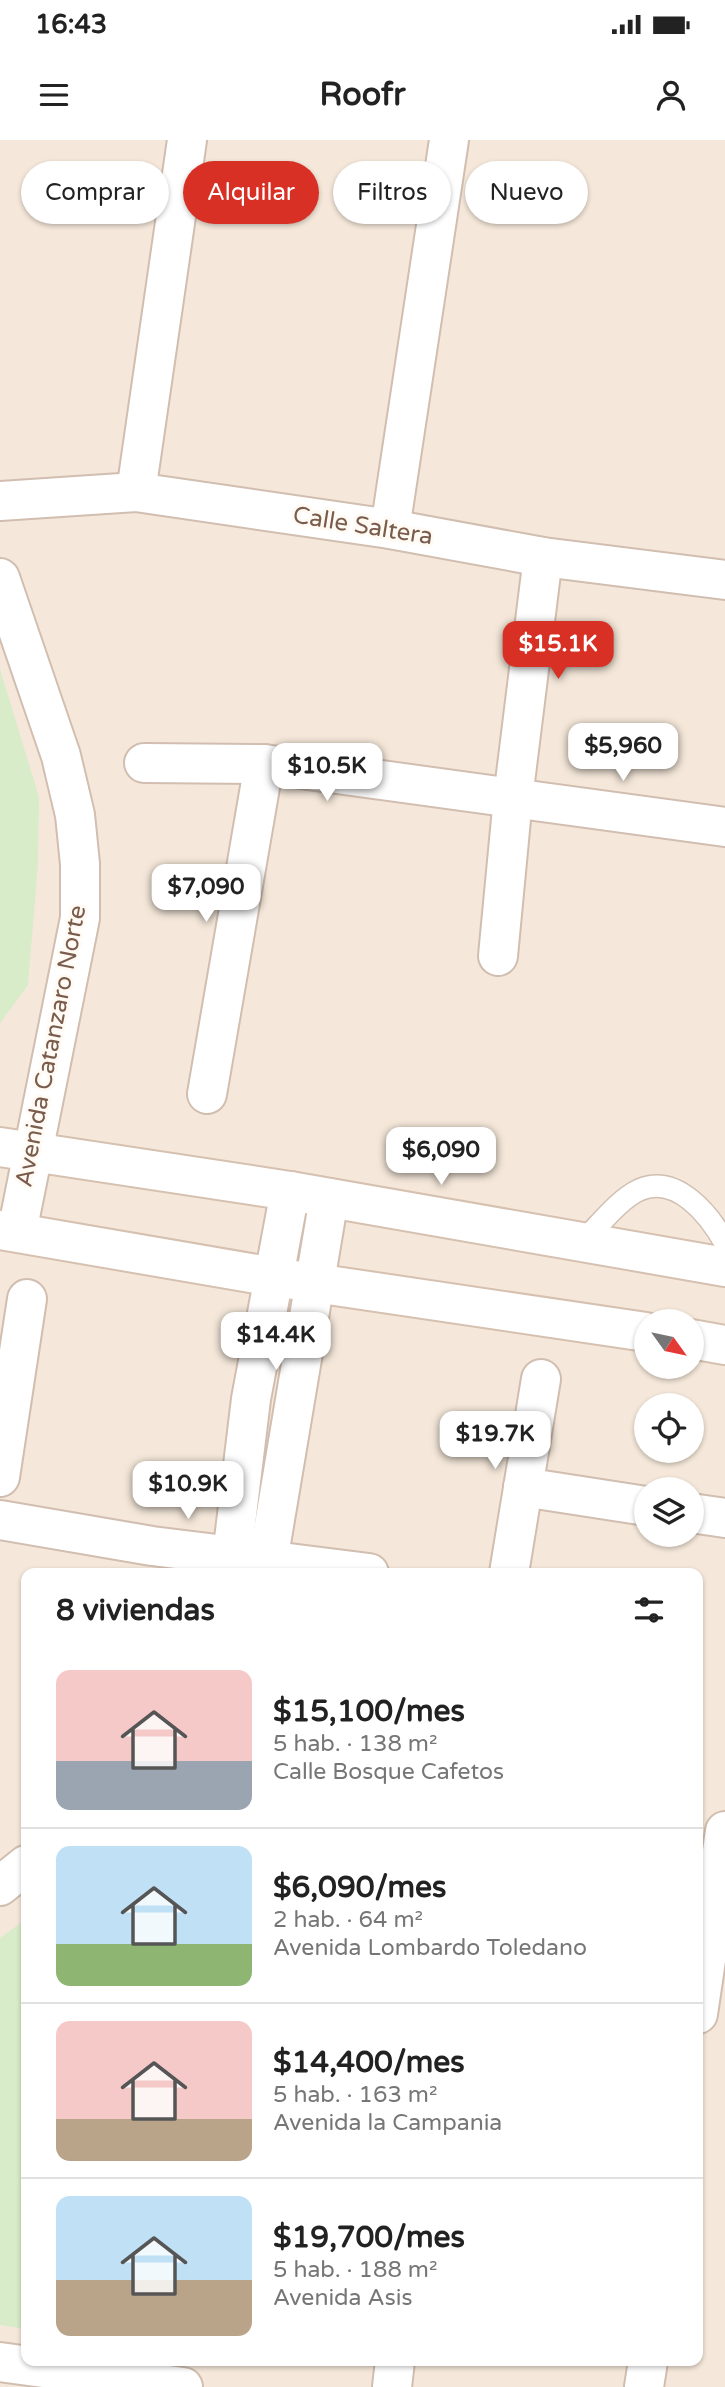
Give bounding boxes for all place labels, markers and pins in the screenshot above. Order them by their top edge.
pin: $15.1K [501,622,615,681]
pin: $5,960 [566,724,680,783]
pin: $10.5K [270,744,384,803]
pin: $7,090 [149,864,263,924]
pin: $6,090 [384,1128,498,1187]
pin: $14.4K [219,1312,333,1372]
pin: $19.7K [438,1412,552,1471]
pin: $10.9K [131,1462,245,1521]

